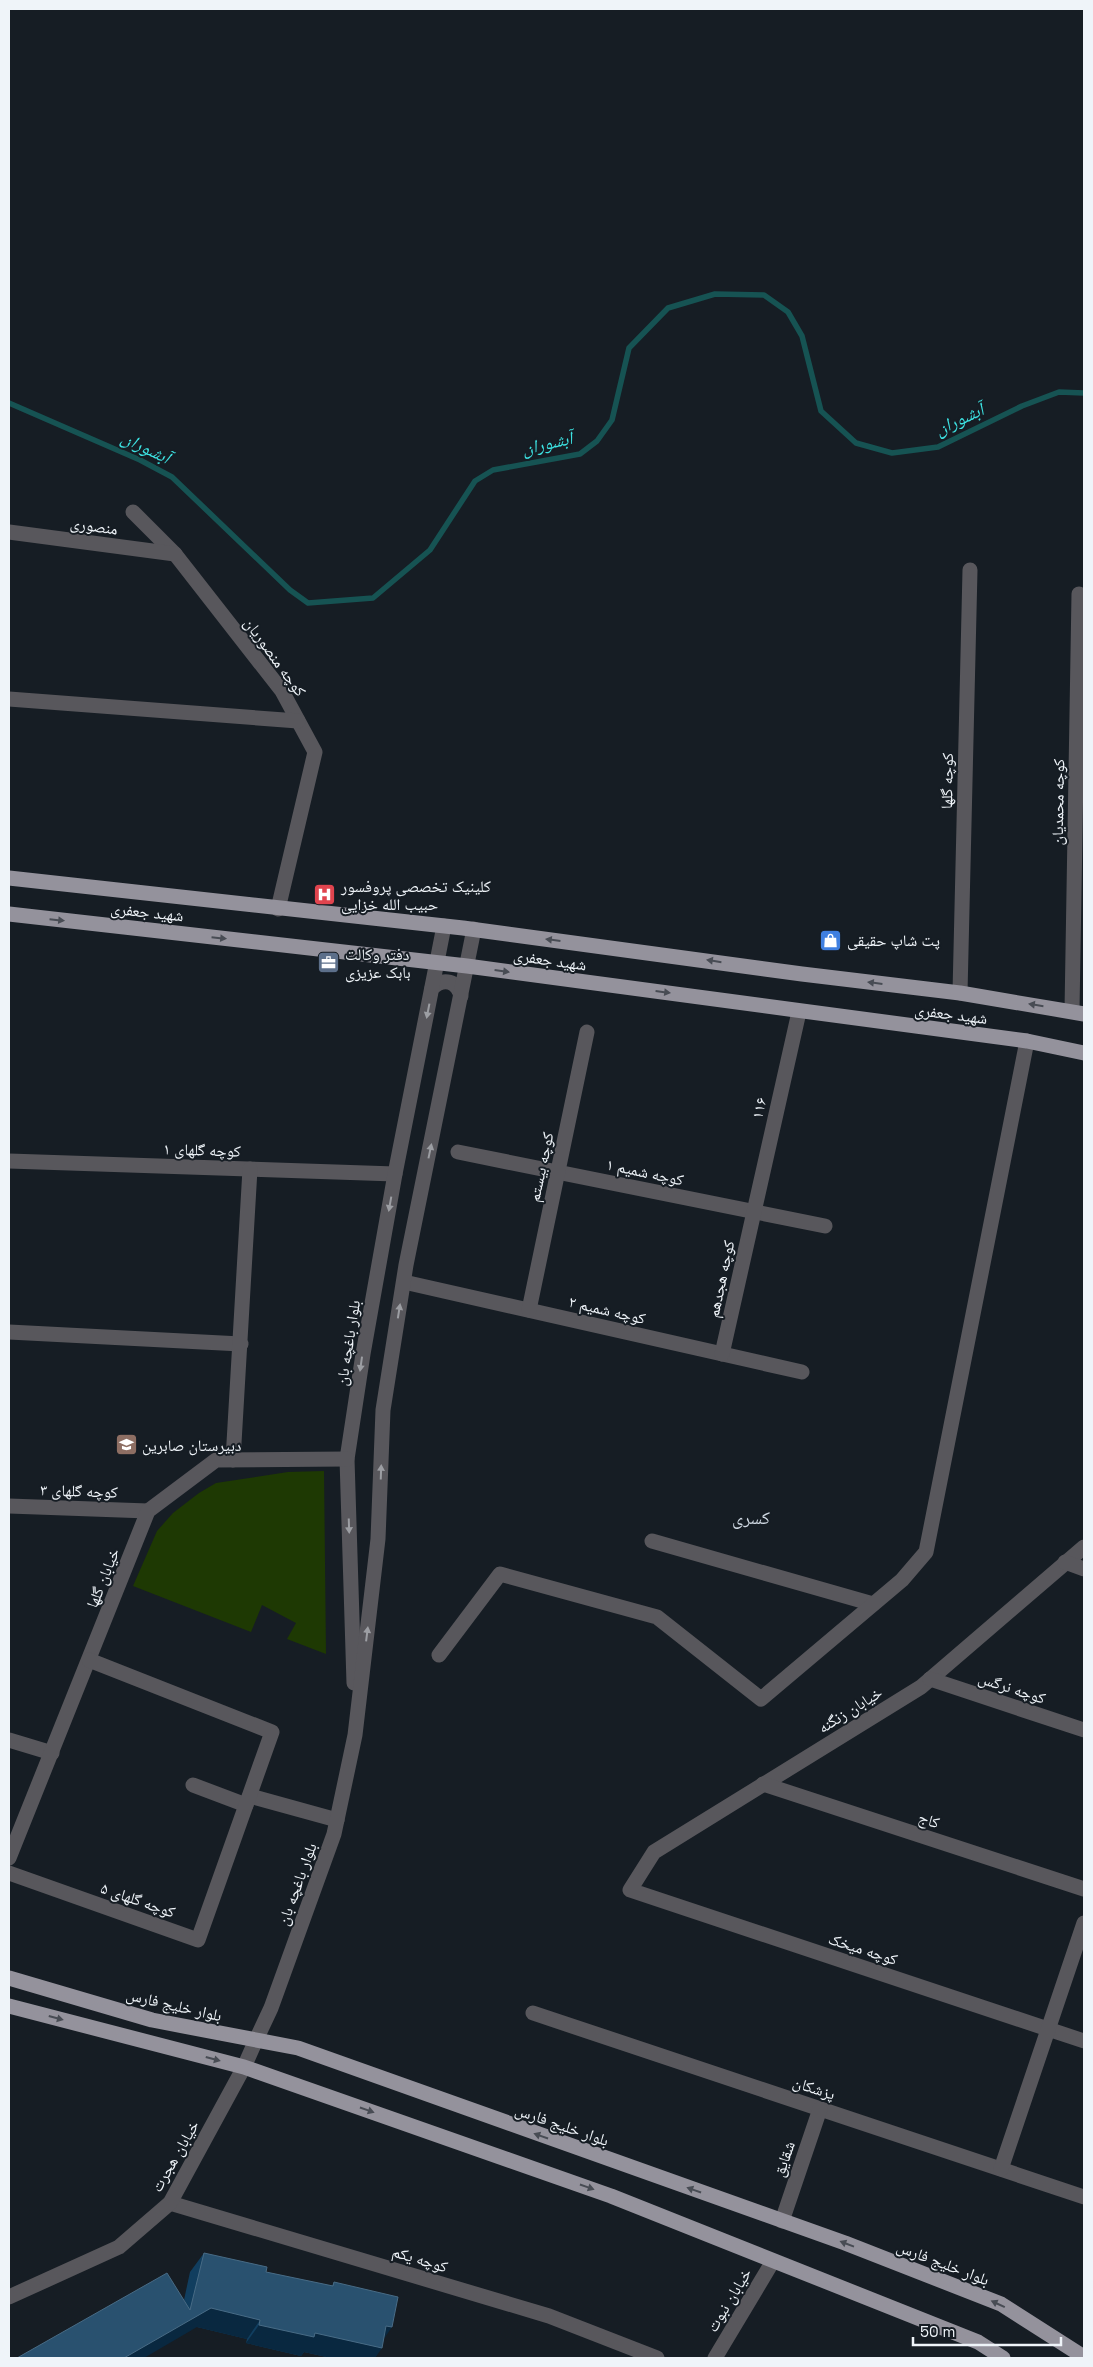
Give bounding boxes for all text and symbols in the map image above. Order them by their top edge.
water label: آبشوران [931,396,991,440]
water label: آبشوران [118,425,178,471]
water label: آبشوران [519,425,579,460]
street label: منصوری [69,512,119,540]
street label: کوچه منصوریان [239,613,311,701]
street label: کوچه گلها [936,752,958,809]
street label: کوچه محمدیان [1047,758,1069,846]
place label: کلینیک تخصصی پروفسور حبیب الله خزایی [340,876,491,915]
hospital icon: کلینیک تخصصی پروفسور حبیب الله خزایی [313,883,337,907]
street label: شهید جعفری [109,898,185,926]
one-way arrow [49,916,65,924]
shop icon: پت شاپ حقیقی [819,928,843,952]
place label: پت شاپ حقیقی [847,930,940,951]
one-way arrow [211,934,227,942]
one-way arrow [545,935,561,943]
place label: دفتر وکالت بابک عزیزی [345,944,411,983]
street label: شهید جعفری [512,944,588,976]
office icon: دفتر وکالت بابک عزیزی [317,951,341,975]
one-way arrow [706,957,722,965]
one-way arrow [494,967,510,975]
one-way arrow [867,979,883,987]
one-way arrow [655,989,671,997]
street label: شهید جعفری [913,999,989,1029]
one-way arrow [1028,1001,1044,1009]
one-way arrow [424,1003,432,1018]
street label: ۱۱۶ [746,1095,772,1121]
street label: کوچه بیستم [523,1130,559,1204]
street label: کوچه گلهای ۱ [163,1138,241,1162]
one-way arrow [426,1143,434,1159]
street label: کوچه شمیم ۱ [605,1154,686,1190]
one-way arrow [385,1197,393,1213]
street label: کوچه هجدهم [703,1238,740,1320]
street label: کوچه شمیم ۲ [566,1291,648,1329]
street label: بلوار باغچه بان [331,1299,365,1387]
one-way arrow [396,1303,404,1319]
one-way arrow [357,1357,365,1373]
school or university icon: دبیرستان صابرین [114,1433,138,1457]
place label: دبیرستان صابرین [142,1435,241,1456]
one-way arrow [377,1464,385,1480]
street label: کوچه گلهای ۳ [40,1479,118,1503]
district label: کسری [732,1506,770,1529]
one-way arrow [346,1518,354,1534]
street label: خیابان گلها [82,1545,124,1611]
one-way arrow [363,1626,371,1642]
street label: کوچه نرگس [976,1667,1049,1709]
street label: خیابان زنگنه [814,1682,886,1738]
street label: کاج [916,1807,943,1833]
street label: بلوار باغچه بان [272,1840,322,1928]
street label: کوچه گلهای ۵ [98,1877,178,1923]
street label: کوچه میخک [826,1928,901,1970]
street label: بلوار خلیج فارس [124,1984,224,2026]
one-way arrow [48,2014,63,2022]
one-way arrow [206,2055,221,2063]
street label: پزشکان [790,2071,838,2105]
street label: بلوار خلیج فارس [512,2099,612,2151]
one-way arrow [360,2107,375,2114]
street label: خیابان هجرت [146,2116,204,2196]
one-way arrow [533,2132,548,2139]
street label: شقایق [768,2138,800,2180]
one-way arrow [579,2184,594,2191]
one-way arrow [686,2186,701,2194]
street label: بلوار خلیج فارس [894,2236,992,2290]
one-way arrow [840,2240,854,2248]
street label: کوچه یکم [390,2241,451,2277]
street label: خیابان نبوت [702,2264,756,2336]
one-way arrow [991,2300,1005,2308]
scale bar [913,2314,1060,2346]
text: 50 m [920,2322,955,2341]

